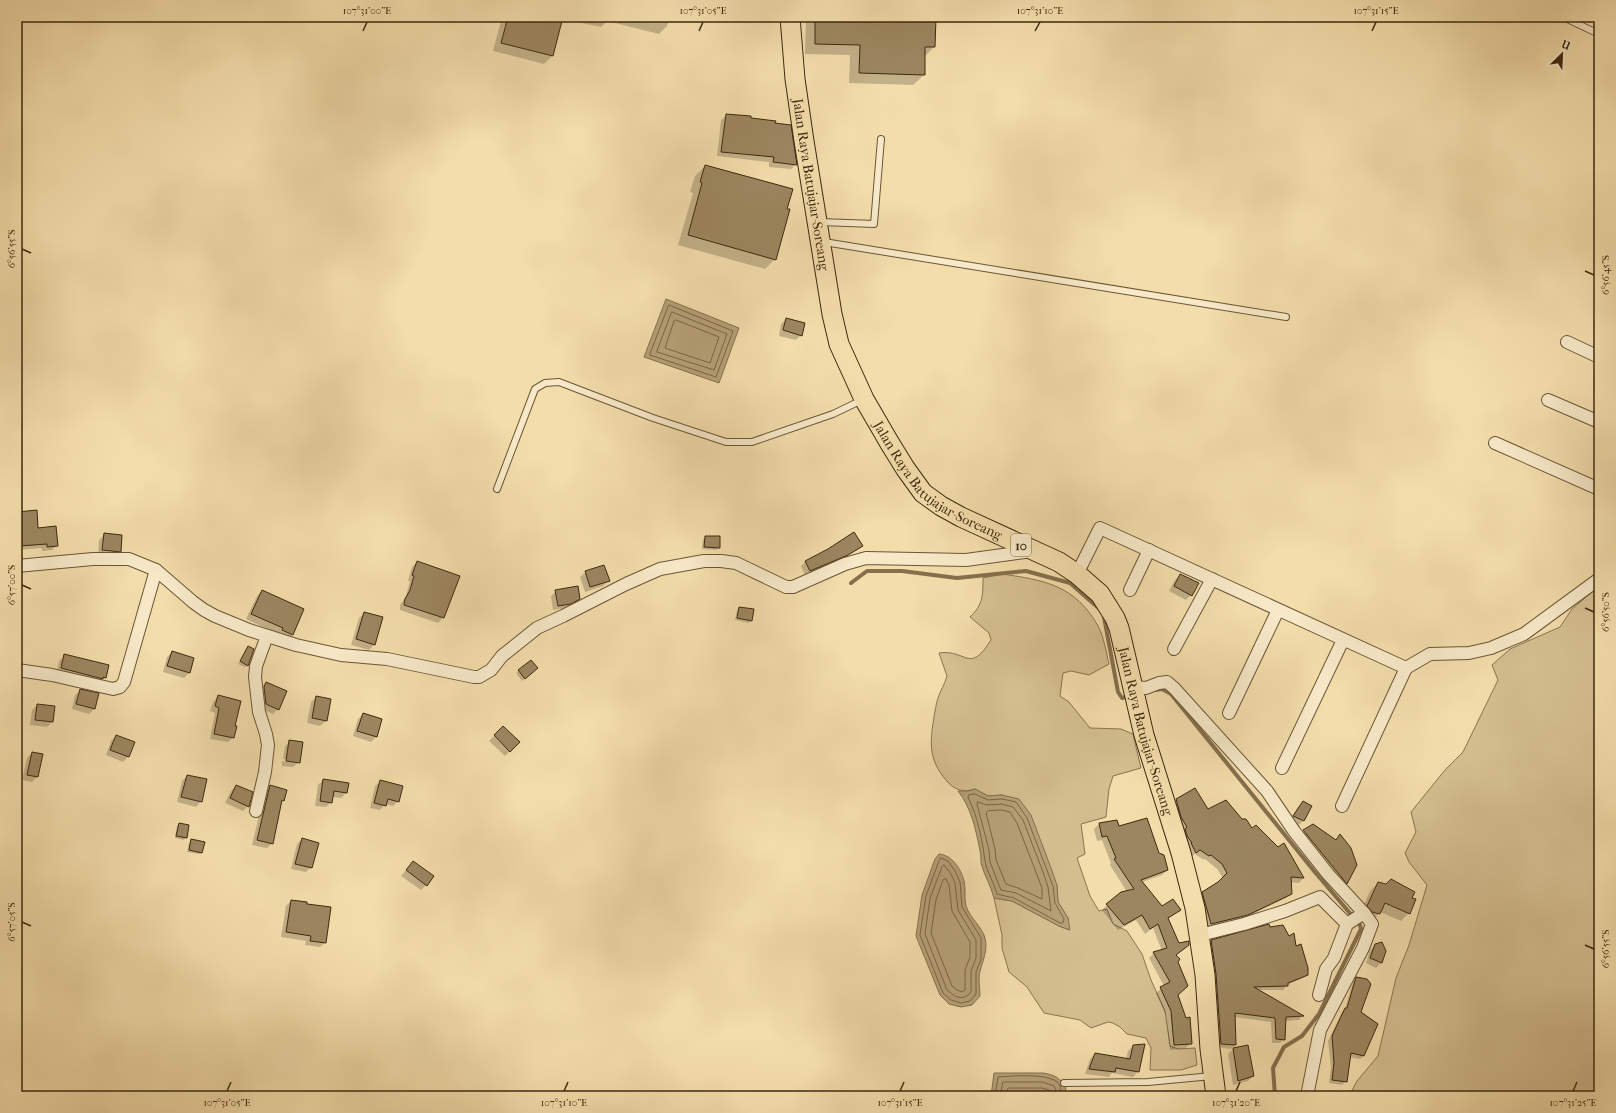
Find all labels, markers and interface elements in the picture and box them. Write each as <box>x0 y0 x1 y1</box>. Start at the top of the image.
text: 107°31'00"E <box>343 5 391 17</box>
text: 107°31'05"E <box>679 5 727 17</box>
text: 107°31'10"E <box>1017 5 1063 17</box>
text: 107°31'15"E <box>1353 5 1399 17</box>
north arrow <box>1542 34 1582 74</box>
text: U <box>1558 37 1573 53</box>
street label: Jalan Raya Batujajar-Soreang <box>789 97 833 272</box>
text: 6°56'55"S <box>6 230 18 268</box>
text: 6°56'45"S <box>1600 255 1612 295</box>
street label: Jalan Raya Batujajar-Soreang <box>869 417 1005 544</box>
road number: 10 <box>1011 534 1031 556</box>
text: 6°57'00"S <box>6 565 18 605</box>
text: 6°56'50"S <box>1600 592 1612 632</box>
street label: Jalan Raya Batujajar-Soreang <box>1114 644 1177 818</box>
text: 6°57'05"S <box>6 902 18 942</box>
text: 6°56'55"S <box>1600 930 1612 968</box>
text: 107°31'05"E <box>203 1097 251 1109</box>
text: 107°31'10"E <box>541 1097 587 1109</box>
text: 107°31'15"E <box>877 1097 923 1109</box>
text: 107°31'20"E <box>1212 1097 1260 1109</box>
text: 107°31'25"E <box>1550 1097 1596 1109</box>

